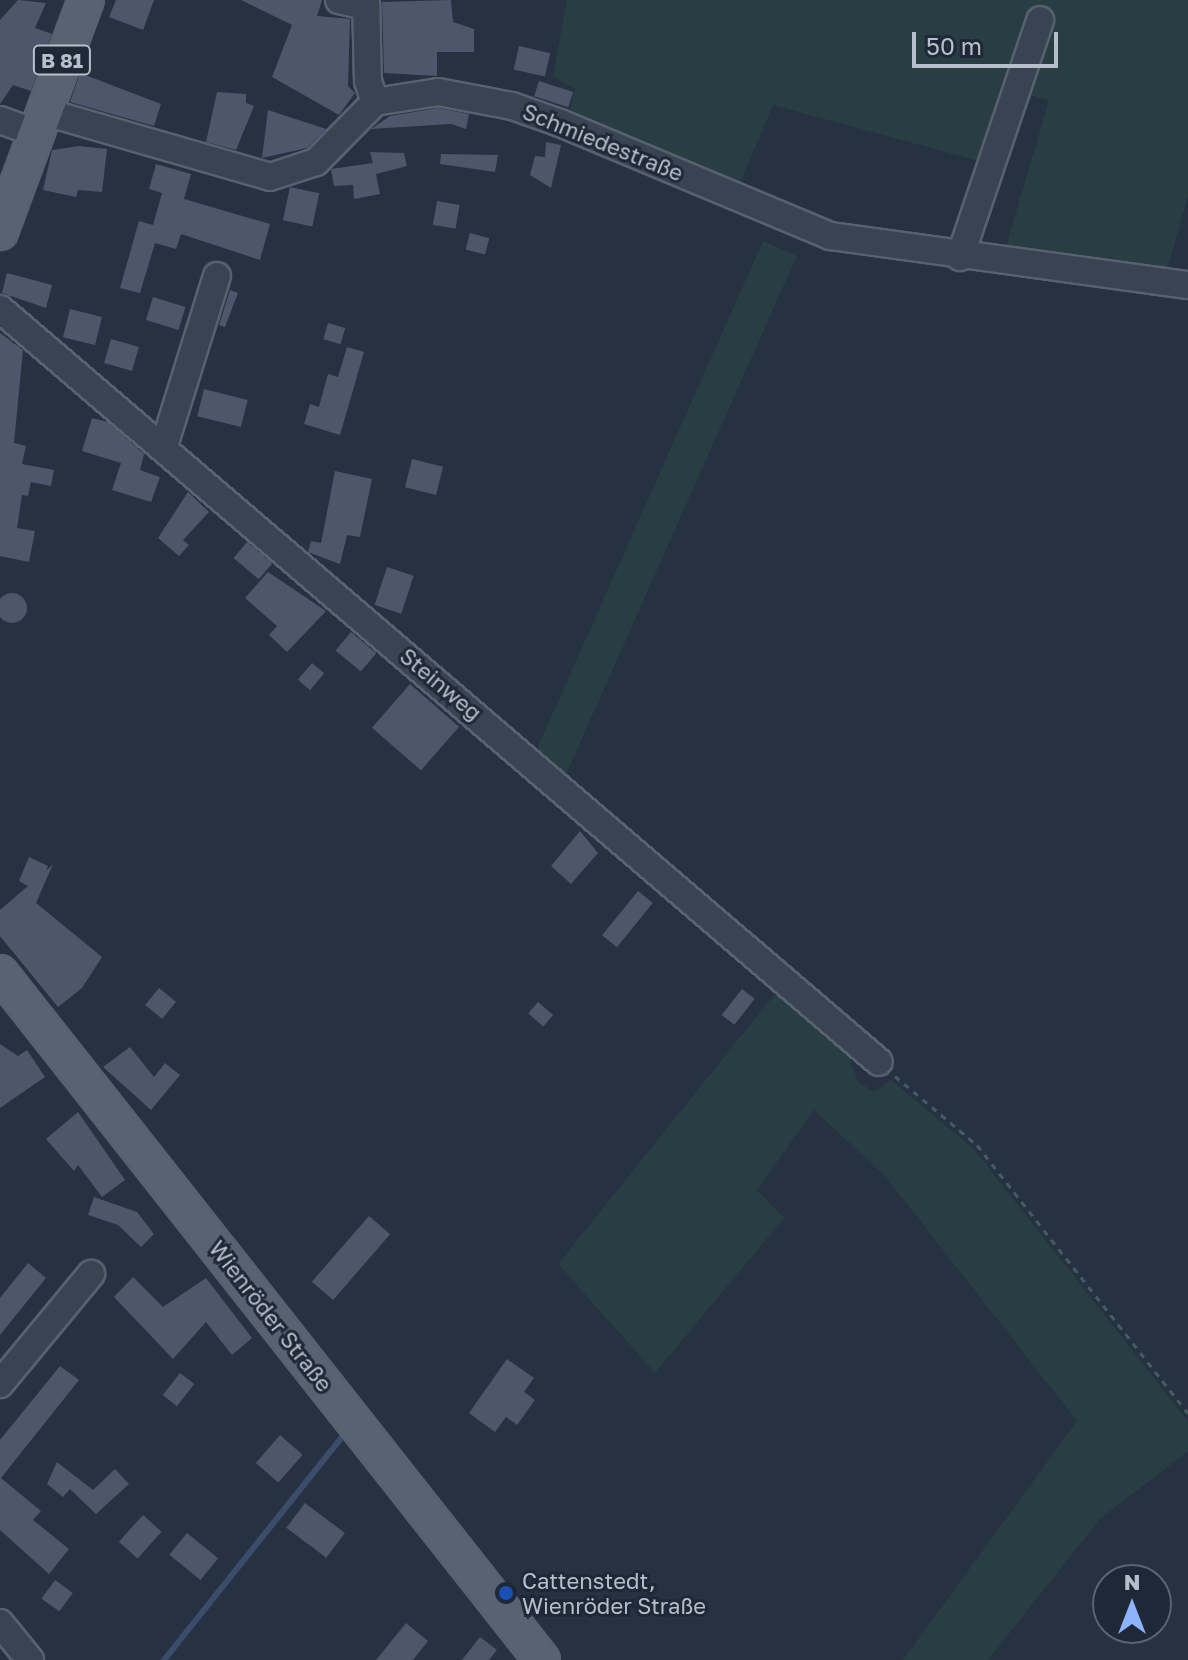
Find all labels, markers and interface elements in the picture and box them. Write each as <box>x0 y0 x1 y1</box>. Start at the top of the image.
scale bar <box>916 16 1062 66</box>
text: 50 m <box>926 31 982 60</box>
road number: B 81 <box>32 44 92 76</box>
street label: Schmiedestraße <box>519 98 687 186</box>
street label: Steinweg <box>395 642 487 726</box>
street label: Wienröder Straße <box>204 1235 338 1397</box>
north arrow <box>1092 1564 1172 1644</box>
place label: Cattenstedt, Wienröder Straße <box>522 1567 706 1618</box>
text: N <box>1124 1568 1140 1595</box>
marker: Cattenstedt, Wienröder Straße <box>497 1584 515 1602</box>

